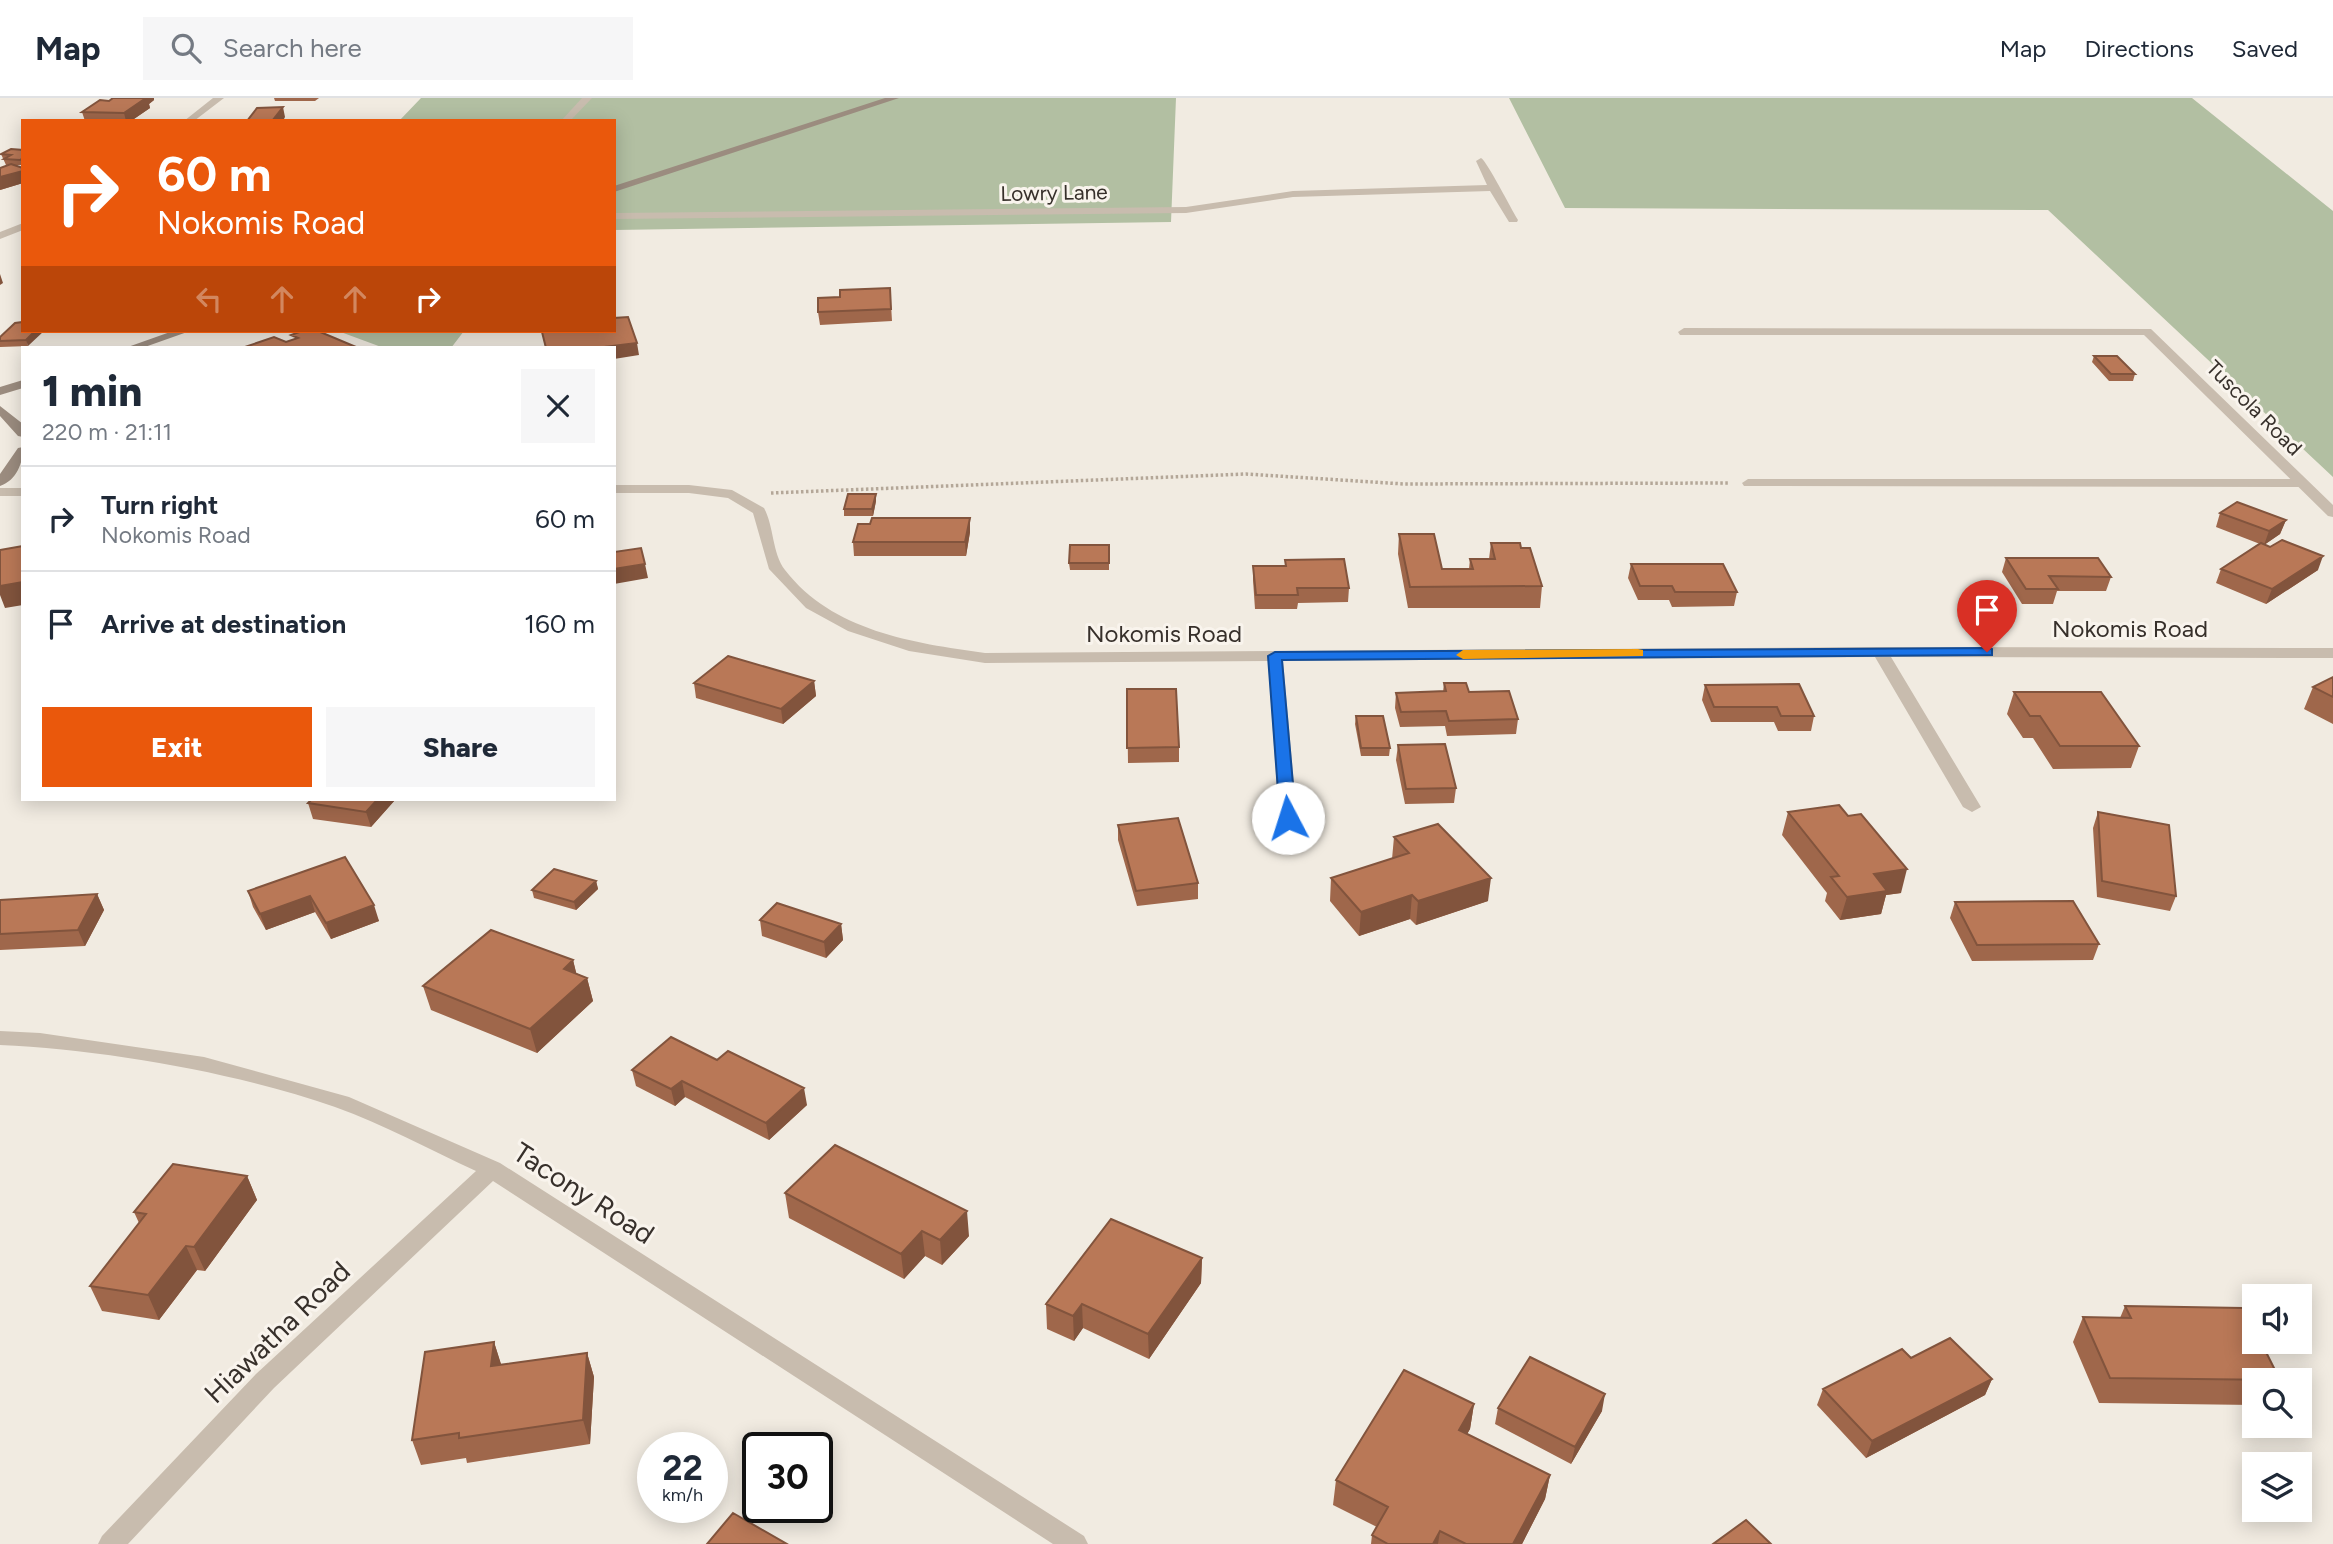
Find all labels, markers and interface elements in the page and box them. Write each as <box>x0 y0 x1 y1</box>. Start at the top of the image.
search box <box>143 17 633 80</box>
text: Map <box>35 29 101 68</box>
icon: search <box>167 29 205 67</box>
text: Search here <box>223 32 362 64</box>
text: Map <box>2000 34 2046 63</box>
text: Directions <box>2084 34 2194 63</box>
text: Saved <box>2232 34 2298 63</box>
text: 60 m <box>157 144 272 203</box>
icon: right <box>42 147 133 238</box>
street label: Lowry Lane <box>1000 179 1108 206</box>
text: Nokomis Road <box>157 204 365 242</box>
icon: left <box>190 280 228 318</box>
icon: ahead <box>263 280 301 318</box>
icon: ahead <box>336 280 374 318</box>
icon: right <box>409 280 447 318</box>
street label: Tuscola Road <box>2201 355 2307 461</box>
text: 1 min <box>42 366 142 417</box>
button: close <box>521 369 595 443</box>
text: 220 m · 21:11 <box>42 418 172 446</box>
text: Turn right <box>101 489 218 521</box>
icon: right <box>42 500 80 538</box>
text: 60 m <box>535 503 595 535</box>
text: Nokomis Road <box>101 521 251 549</box>
pin <box>1957 580 2017 652</box>
icon: arrive <box>1968 591 2006 629</box>
icon: arrive <box>42 605 80 643</box>
text: Arrive at destination <box>101 608 346 640</box>
text: 160 m <box>524 608 595 640</box>
street label: Nokomis Road <box>2052 614 2208 643</box>
street label: Nokomis Road <box>1086 619 1242 648</box>
button: Exit <box>42 707 312 787</box>
button: Share <box>326 707 595 787</box>
position arrow <box>1251 781 1325 855</box>
street label: Tacony Road <box>507 1135 661 1251</box>
street label: Hiawatha Road <box>197 1254 357 1410</box>
map controls <box>2242 1284 2312 1522</box>
button: sound <box>2242 1284 2312 1354</box>
button: search <box>2242 1368 2312 1438</box>
speed limit sign: 30 <box>742 1432 833 1523</box>
text: 22 <box>662 1447 703 1489</box>
button: layers <box>2242 1452 2312 1522</box>
text: km/h <box>662 1484 703 1506</box>

